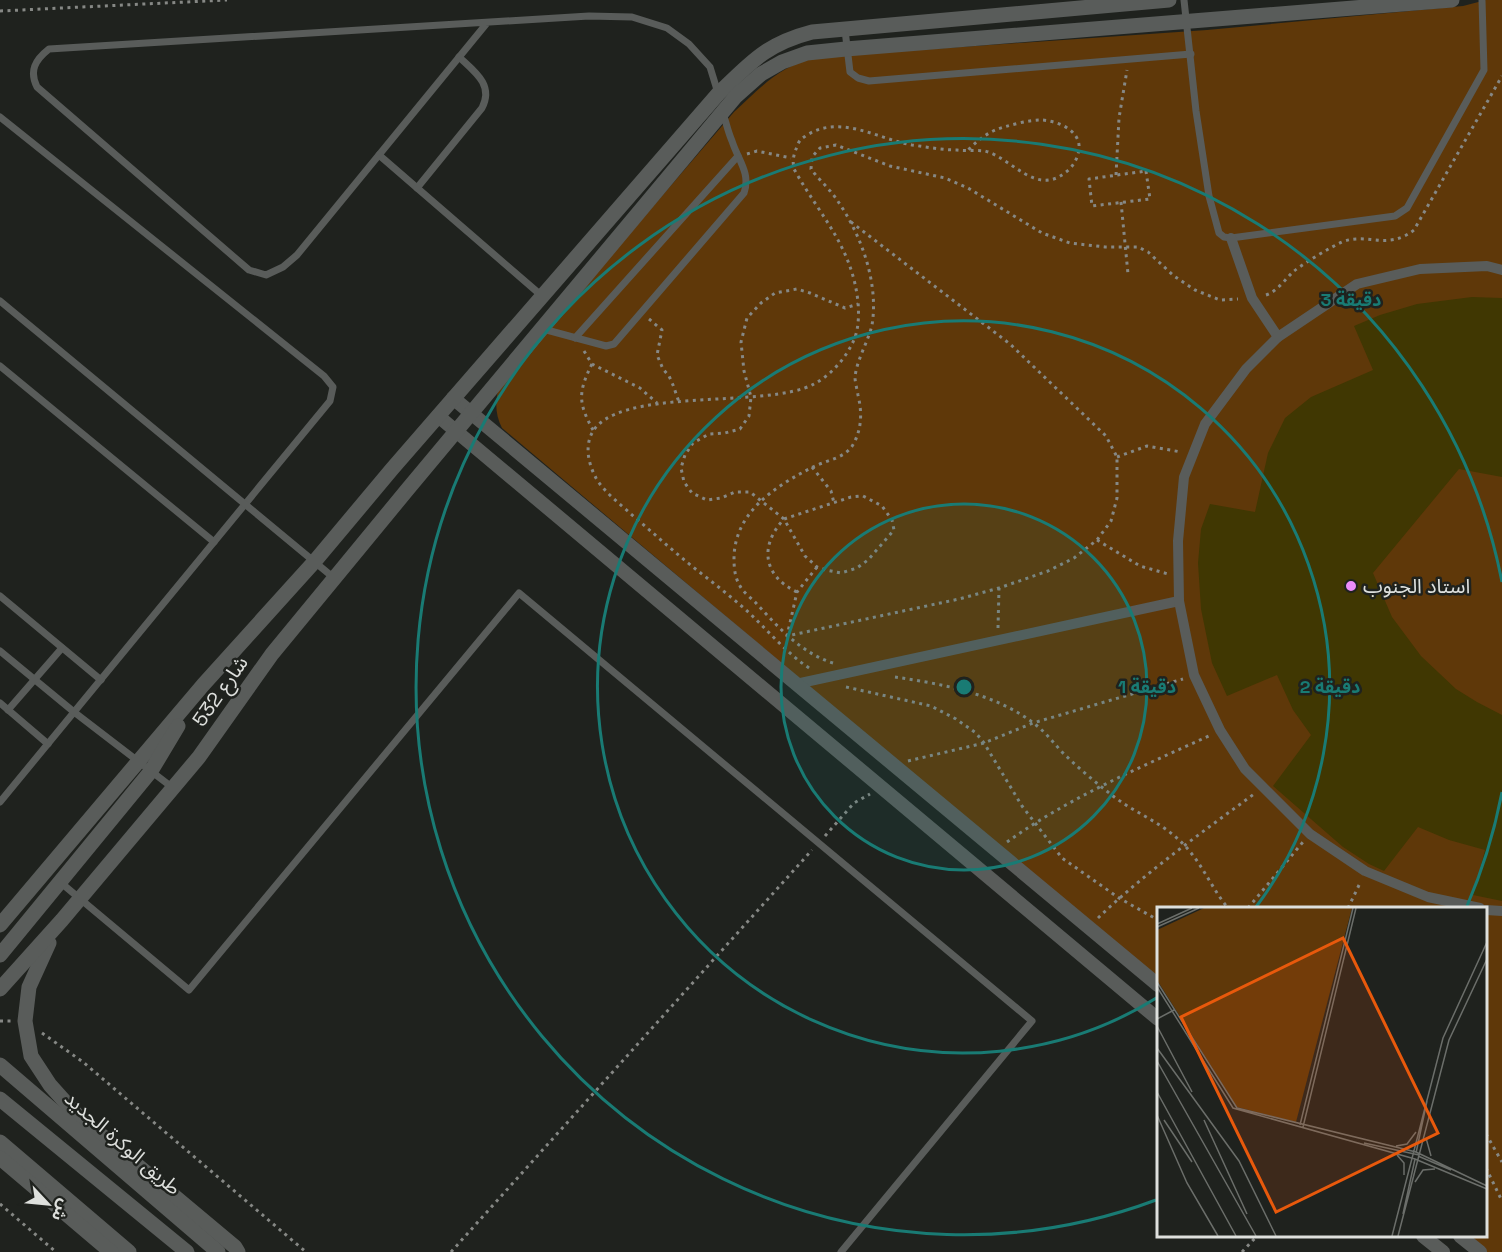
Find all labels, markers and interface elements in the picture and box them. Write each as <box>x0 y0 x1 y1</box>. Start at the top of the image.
text: 3 دقيقة <box>1321 288 1381 311</box>
place label: استاد الجنوب <box>1363 573 1470 599</box>
marker: استاد الجنوب <box>1344 579 1358 593</box>
street label: شارع 532 <box>186 651 255 732</box>
text: 1 دقيقة <box>1118 675 1176 698</box>
text: 2 دقيقة <box>1300 675 1360 698</box>
centre of rings <box>954 677 974 697</box>
inset map <box>1157 907 1487 1237</box>
street label: طريق الوكرة الجديد <box>59 1085 187 1201</box>
north arrow <box>18 1174 78 1234</box>
text: ش <box>47 1196 75 1225</box>

